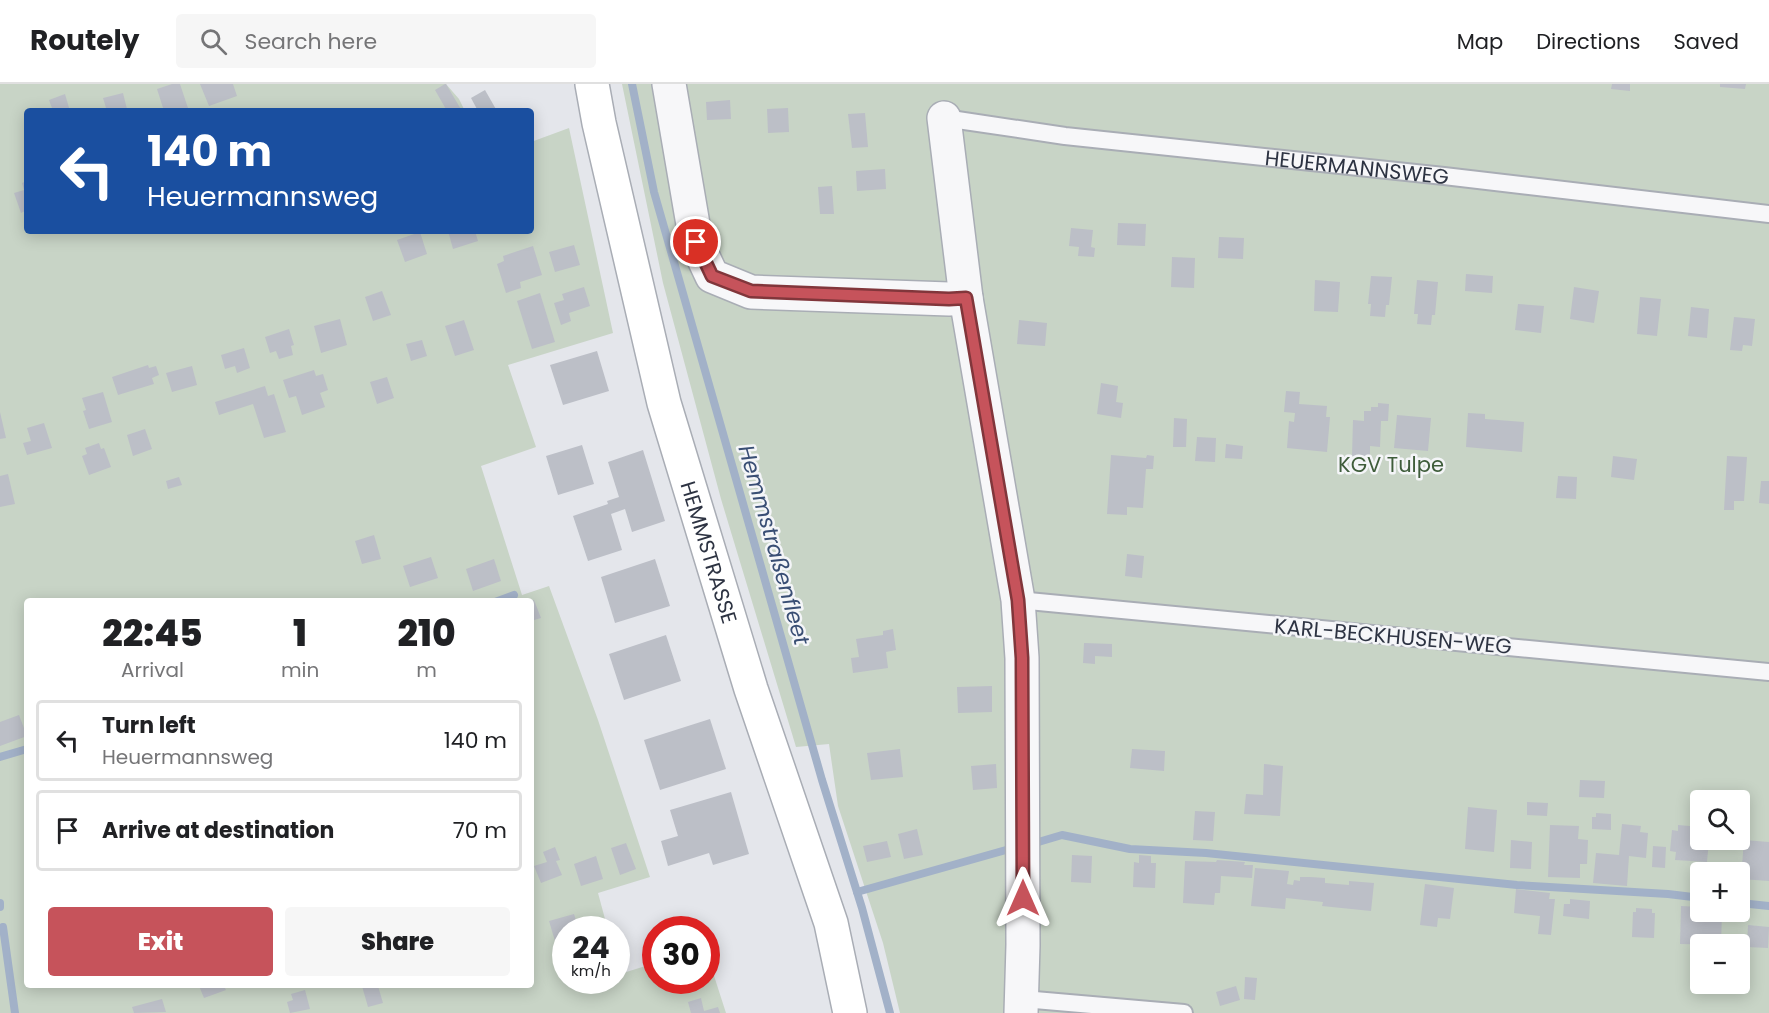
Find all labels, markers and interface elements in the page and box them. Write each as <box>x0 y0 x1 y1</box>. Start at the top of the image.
search box <box>176 14 596 68</box>
text: Routely <box>30 21 140 60</box>
icon: search <box>197 25 230 58</box>
text: Search here <box>245 26 377 57</box>
text: Map <box>1457 27 1503 56</box>
text: Directions <box>1536 27 1640 56</box>
text: Saved <box>1673 27 1739 56</box>
text: 140 m <box>147 122 272 181</box>
icon: left <box>48 132 126 210</box>
street label: HEUERMANNSWEG <box>1264 143 1450 191</box>
text: Heuermannsweg <box>147 178 378 215</box>
pin <box>670 216 721 267</box>
icon: arrive <box>679 225 712 258</box>
water label: Hemmstraßenfleet <box>731 441 818 650</box>
park label: KGV Tulpe <box>1338 450 1444 479</box>
street label: HEMMSTRASSE <box>674 477 745 627</box>
text: 22:45 <box>102 608 203 659</box>
text: 1 <box>293 608 307 659</box>
text: 210 <box>398 608 456 659</box>
street label: KARL-BECKHUSEN-WEG <box>1273 611 1513 661</box>
text: Arrival <box>121 656 184 684</box>
text: min <box>281 656 319 684</box>
text: m <box>416 656 437 684</box>
text: Turn left <box>102 710 196 741</box>
icon: left <box>51 724 84 757</box>
text: 140 m <box>444 725 507 756</box>
text: Heuermannsweg <box>102 743 273 771</box>
map controls <box>1690 790 1750 994</box>
button: search <box>1690 790 1750 850</box>
icon: arrive <box>51 814 84 847</box>
text: Arrive at destination <box>102 815 334 846</box>
text: 70 m <box>453 815 507 846</box>
button: + <box>1690 862 1750 922</box>
position arrow <box>991 866 1055 930</box>
button: Exit <box>48 907 273 976</box>
button: Share <box>285 907 510 976</box>
speed limit sign: 30 <box>642 916 720 994</box>
text: 24 <box>572 926 610 969</box>
button: − <box>1690 934 1750 994</box>
text: km/h <box>571 960 611 981</box>

